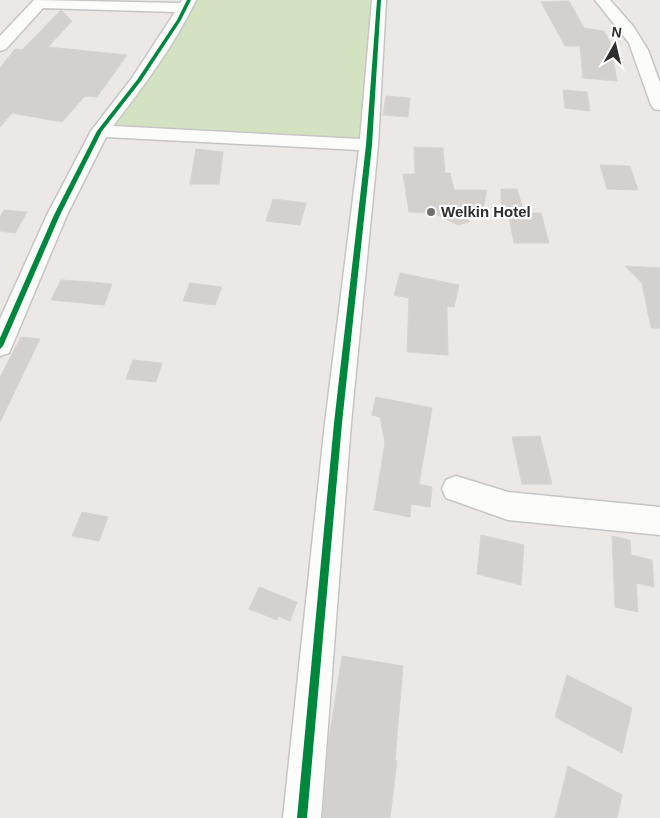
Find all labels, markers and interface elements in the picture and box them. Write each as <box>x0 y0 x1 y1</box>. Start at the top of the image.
north arrow <box>590 20 640 70</box>
text: N <box>611 23 623 41</box>
place label: Welkin Hotel <box>441 203 531 220</box>
marker: Welkin Hotel <box>425 206 437 218</box>

